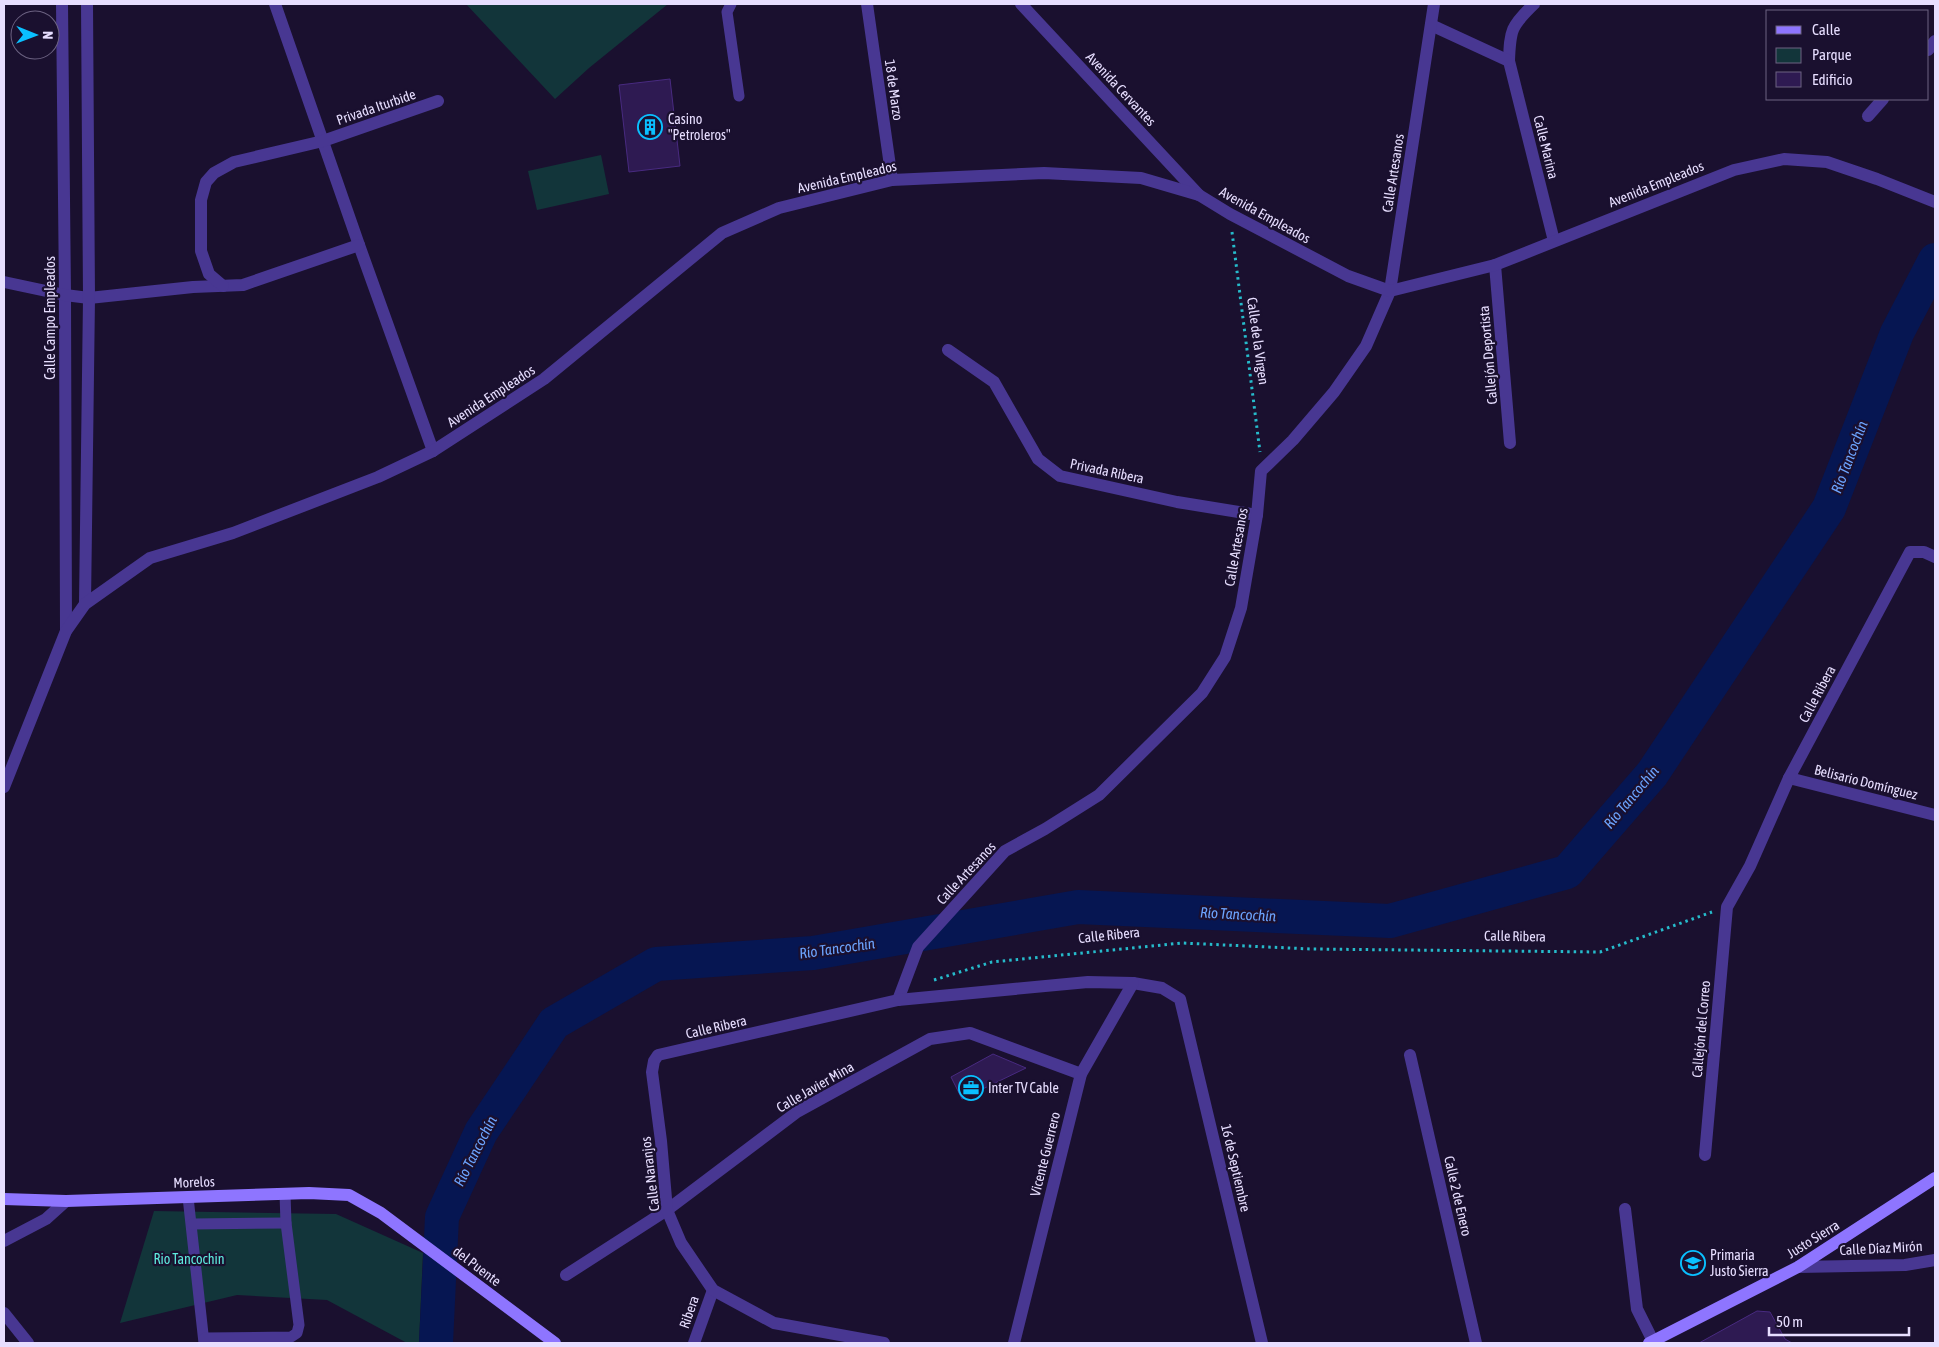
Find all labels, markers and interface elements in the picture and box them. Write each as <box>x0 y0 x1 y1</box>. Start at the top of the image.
north arrow <box>10 10 60 60</box>
legend <box>1766 10 1929 100</box>
text: Calle <box>1812 21 1841 38</box>
text: N <box>40 31 56 39</box>
text: Parque <box>1812 46 1852 63</box>
street label: Avenida Cervantes <box>1083 49 1159 129</box>
street label: 18 de Marzo <box>882 58 906 122</box>
text: Edificio <box>1812 71 1853 88</box>
street label: Privada Iturbide <box>334 86 418 128</box>
place label: Casino "Petroleros" <box>668 111 731 143</box>
building icon: Casino "Petroleros" <box>637 114 663 140</box>
street label: Calle Marina <box>1530 114 1562 180</box>
street label: Calle Artesanos <box>1379 133 1407 213</box>
street label: Avenida Empleados <box>796 158 898 196</box>
street label: Avenida Empleados <box>1606 158 1706 210</box>
street label: Avenida Empleados <box>1217 183 1313 247</box>
street label: Calle Campo Empleados <box>42 256 58 380</box>
street label: Calle de la Virgen <box>1244 296 1272 386</box>
street label: Callejón Deportista <box>1476 305 1500 405</box>
street label: Avenida Empleados <box>444 362 538 430</box>
water label: Río Tancochín <box>1827 418 1871 496</box>
street label: Privada Ribera <box>1069 455 1145 487</box>
street label: Calle Artesanos <box>1221 507 1251 587</box>
street label: Calle Ribera <box>1795 663 1839 725</box>
street label: Belisario Domínguez <box>1813 761 1919 803</box>
water label: Río Tancochín <box>1600 762 1662 832</box>
street label: Calle Artesanos <box>933 839 999 907</box>
water label: Río Tancochín <box>1200 904 1276 924</box>
street label: Calle Ribera <box>1077 924 1141 946</box>
street label: Calle Ribera <box>1484 927 1546 945</box>
water label: Río Tancochín <box>798 934 876 962</box>
street label: Callejón del Correo <box>1689 980 1713 1078</box>
street label: Calle Ribera <box>684 1012 748 1042</box>
street label: Calle Javier Mina <box>773 1058 857 1116</box>
office icon: Inter TV Cable <box>958 1075 984 1101</box>
place label: Inter TV Cable <box>988 1080 1059 1096</box>
street label: Vicente Guerrero <box>1027 1110 1063 1198</box>
water label: Río Tancochín <box>450 1113 500 1189</box>
street label: 16 de Septiembre <box>1218 1123 1254 1213</box>
street label: Calle Naranjos <box>637 1136 663 1212</box>
street label: Calle 2 de Enero <box>1441 1154 1475 1238</box>
street label: Morelos <box>173 1173 215 1191</box>
street label: Justo Sierra <box>1784 1217 1842 1261</box>
street label: Calle Díaz Mirón <box>1839 1238 1923 1258</box>
street label: del Puente <box>450 1243 504 1289</box>
place label: Primaria Justo Sierra <box>1710 1247 1769 1279</box>
school or university icon: Primaria Justo Sierra <box>1680 1250 1706 1276</box>
park label: Rio Tancochin <box>154 1251 224 1267</box>
street label: Ribera <box>676 1294 702 1330</box>
scale bar <box>1769 1304 1909 1336</box>
text: 50 m <box>1776 1313 1803 1330</box>

